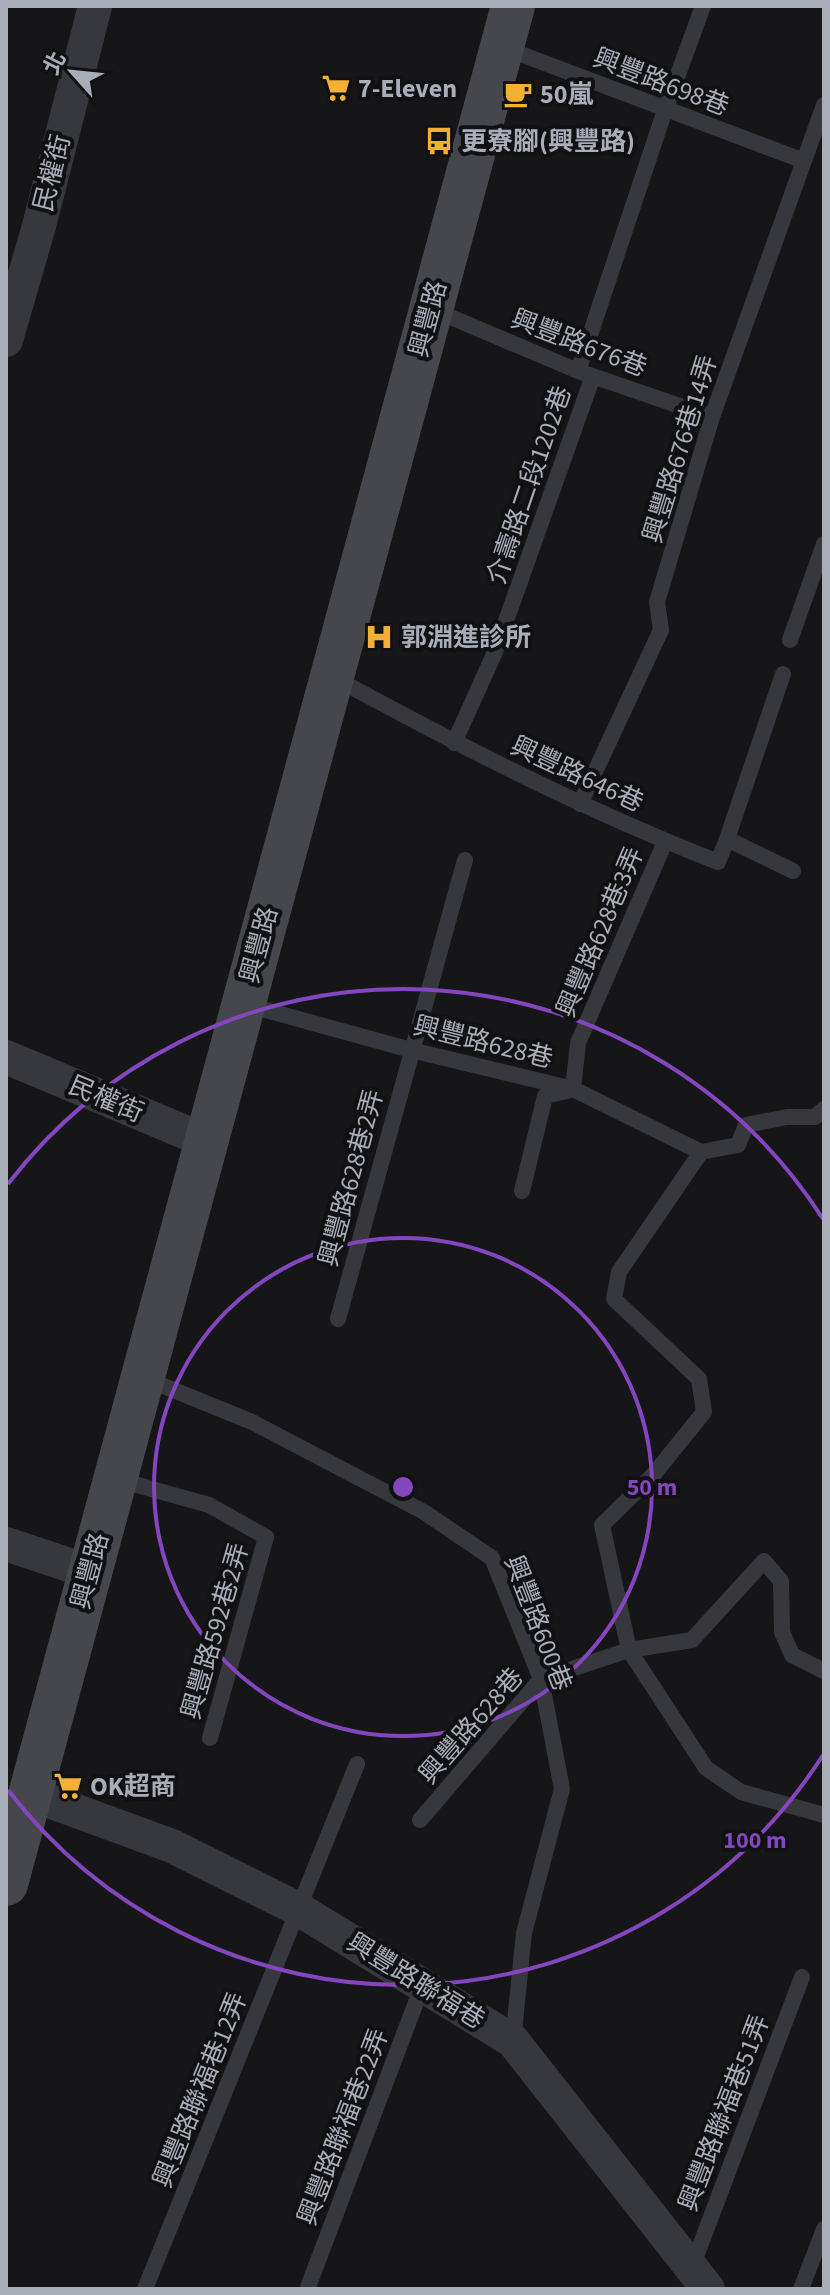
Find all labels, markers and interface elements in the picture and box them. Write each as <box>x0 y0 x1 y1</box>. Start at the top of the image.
north arrow <box>32 32 112 112</box>
street label: 興豐路698巷 <box>588 39 734 125</box>
text: 北 <box>36 46 74 80</box>
place label: 7-Eleven <box>358 70 457 107</box>
supermarket icon: 7-Eleven <box>321 73 351 103</box>
place label: 50嵐 <box>540 76 593 113</box>
cafe icon: 50嵐 <box>503 79 533 109</box>
place label: 更寮腳(興豐路) <box>461 123 635 160</box>
bus stop icon: 更寮腳(興豐路) <box>424 126 454 156</box>
street label: 民權街 <box>25 131 79 215</box>
street label: 興豐路 <box>400 277 456 361</box>
street label: 興豐路676巷 <box>506 300 652 386</box>
street label: 興豐路676巷14弄 <box>634 351 726 547</box>
street label: 介壽路二段1202巷 <box>478 381 580 589</box>
place label: 郭淵進診所 <box>401 619 531 656</box>
hospital icon: 郭淵進診所 <box>364 622 394 652</box>
street label: 興豐路646巷 <box>504 727 650 821</box>
street label: 興豐路628巷3弄 <box>547 841 653 1023</box>
street label: 興豐路 <box>231 903 287 987</box>
street label: 興豐路628巷 <box>409 1007 557 1077</box>
street label: 民權街 <box>63 1067 149 1131</box>
street label: 興豐路628巷2弄 <box>310 1085 392 1271</box>
text: 50 m <box>627 1470 677 1505</box>
centre of rings <box>389 1473 417 1501</box>
street label: 興豐路 <box>62 1529 118 1613</box>
street label: 興豐路592巷2弄 <box>172 1539 258 1723</box>
street label: 興豐路600巷 <box>495 1550 581 1696</box>
street label: 興豐路628巷 <box>410 1660 532 1792</box>
place label: OK超商 <box>90 1768 176 1805</box>
supermarket icon: OK超商 <box>53 1771 83 1801</box>
text: 100 m <box>723 1823 787 1858</box>
street label: 興豐路聯福巷 <box>340 1924 492 2038</box>
street label: 興豐路聯福巷12弄 <box>144 1987 256 2193</box>
street label: 興豐路聯福巷51弄 <box>669 2009 779 2217</box>
street label: 興豐路聯福巷22弄 <box>288 2023 398 2231</box>

